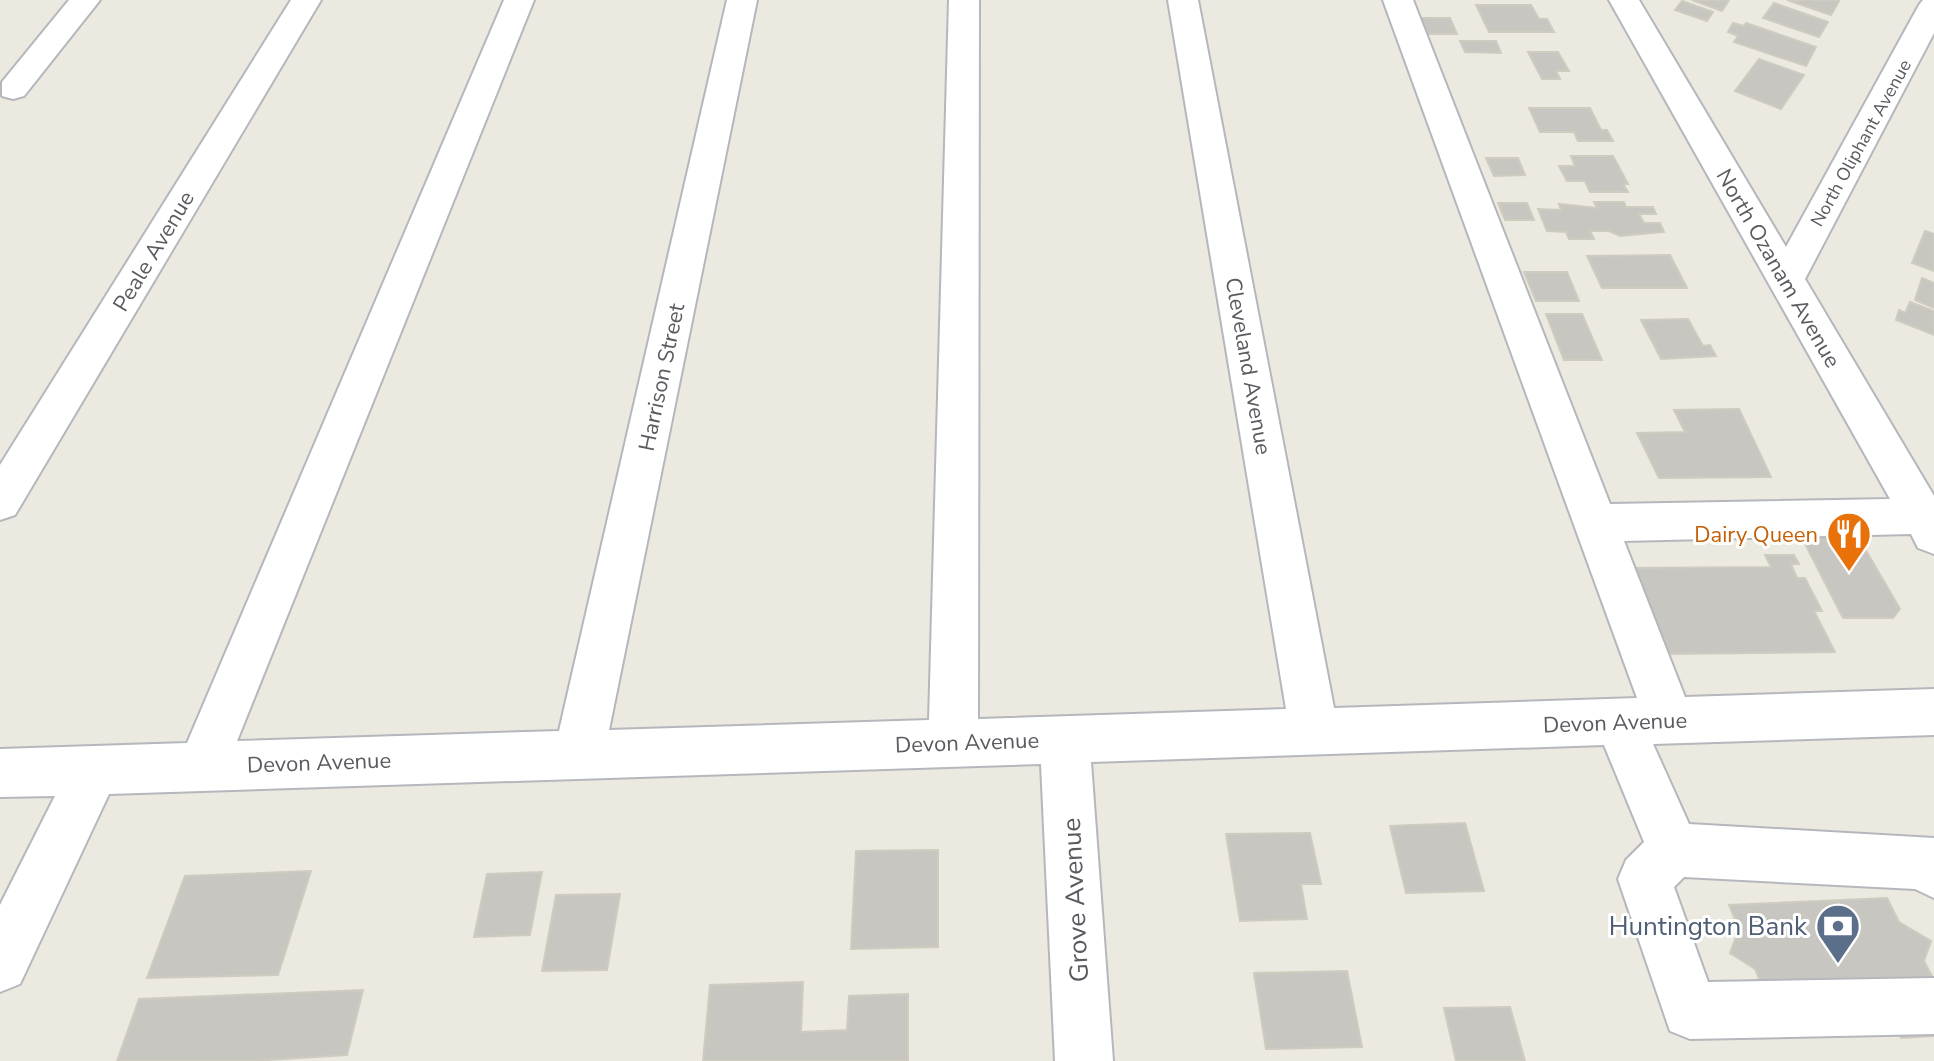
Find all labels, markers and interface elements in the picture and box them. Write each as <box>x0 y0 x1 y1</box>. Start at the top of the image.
street label: North Oliphant Avenue <box>1805 55 1917 231</box>
street label: North Ozanam Avenue <box>1709 164 1847 373</box>
street label: Peale Avenue <box>106 186 202 317</box>
street label: Cleveland Avenue <box>1218 275 1278 457</box>
street label: Harrison Street <box>632 300 692 454</box>
restaurant icon: Dairy Queen <box>1825 510 1873 573</box>
place label: Dairy Queen <box>1694 520 1818 550</box>
street label: Devon Avenue <box>1542 705 1688 741</box>
street label: Devon Avenue <box>894 725 1040 761</box>
street label: Devon Avenue <box>246 745 392 781</box>
street label: Grove Avenue <box>1054 817 1097 983</box>
bank icon: Huntington Bank <box>1814 902 1862 965</box>
place label: Huntington Bank <box>1609 909 1808 944</box>

